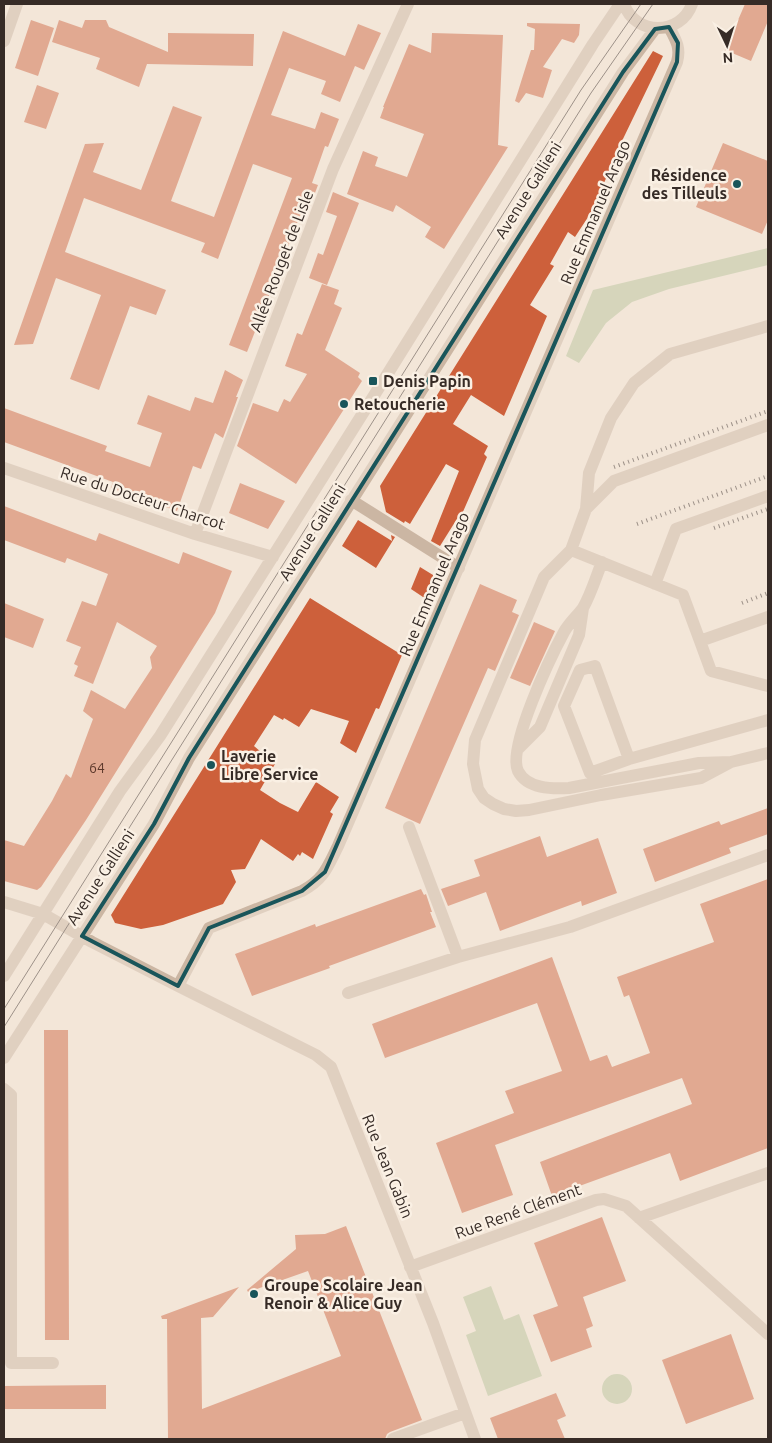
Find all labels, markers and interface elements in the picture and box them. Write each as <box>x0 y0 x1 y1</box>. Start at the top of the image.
north arrow <box>702 20 752 70</box>
text: N <box>722 50 734 66</box>
street label: Rue Emmanuel Arago <box>557 137 633 287</box>
street label: Avenue Gallieni <box>491 138 565 242</box>
place label: Résidence des Tilleuls <box>642 166 727 202</box>
marker: Résidence des Tilleuls <box>731 178 743 190</box>
street label: Allée Rouget de Lisle <box>246 188 316 334</box>
place label: Denis Papin <box>383 372 471 390</box>
marker: Denis Papin <box>367 375 379 387</box>
place label: Retoucherie <box>354 395 446 413</box>
marker: Retoucherie <box>338 398 350 410</box>
street label: Rue du Docteur Charcot <box>58 463 228 533</box>
street label: Avenue Gallieni <box>275 480 349 584</box>
street label: Rue Emmanuel Arago <box>396 509 472 659</box>
place label: Laverie Libre Service <box>221 747 318 783</box>
marker: Laverie Libre Service <box>205 759 217 771</box>
house number: 64 <box>89 760 105 776</box>
street label: Avenue Gallieni <box>62 826 138 928</box>
street label: Rue Jean Gabin <box>359 1111 417 1221</box>
street label: Rue René Clément <box>452 1180 584 1242</box>
place label: Groupe Scolaire Jean Renoir & Alice Guy <box>264 1276 423 1312</box>
marker: Groupe Scolaire Jean Renoir & Alice Guy <box>248 1288 260 1300</box>

